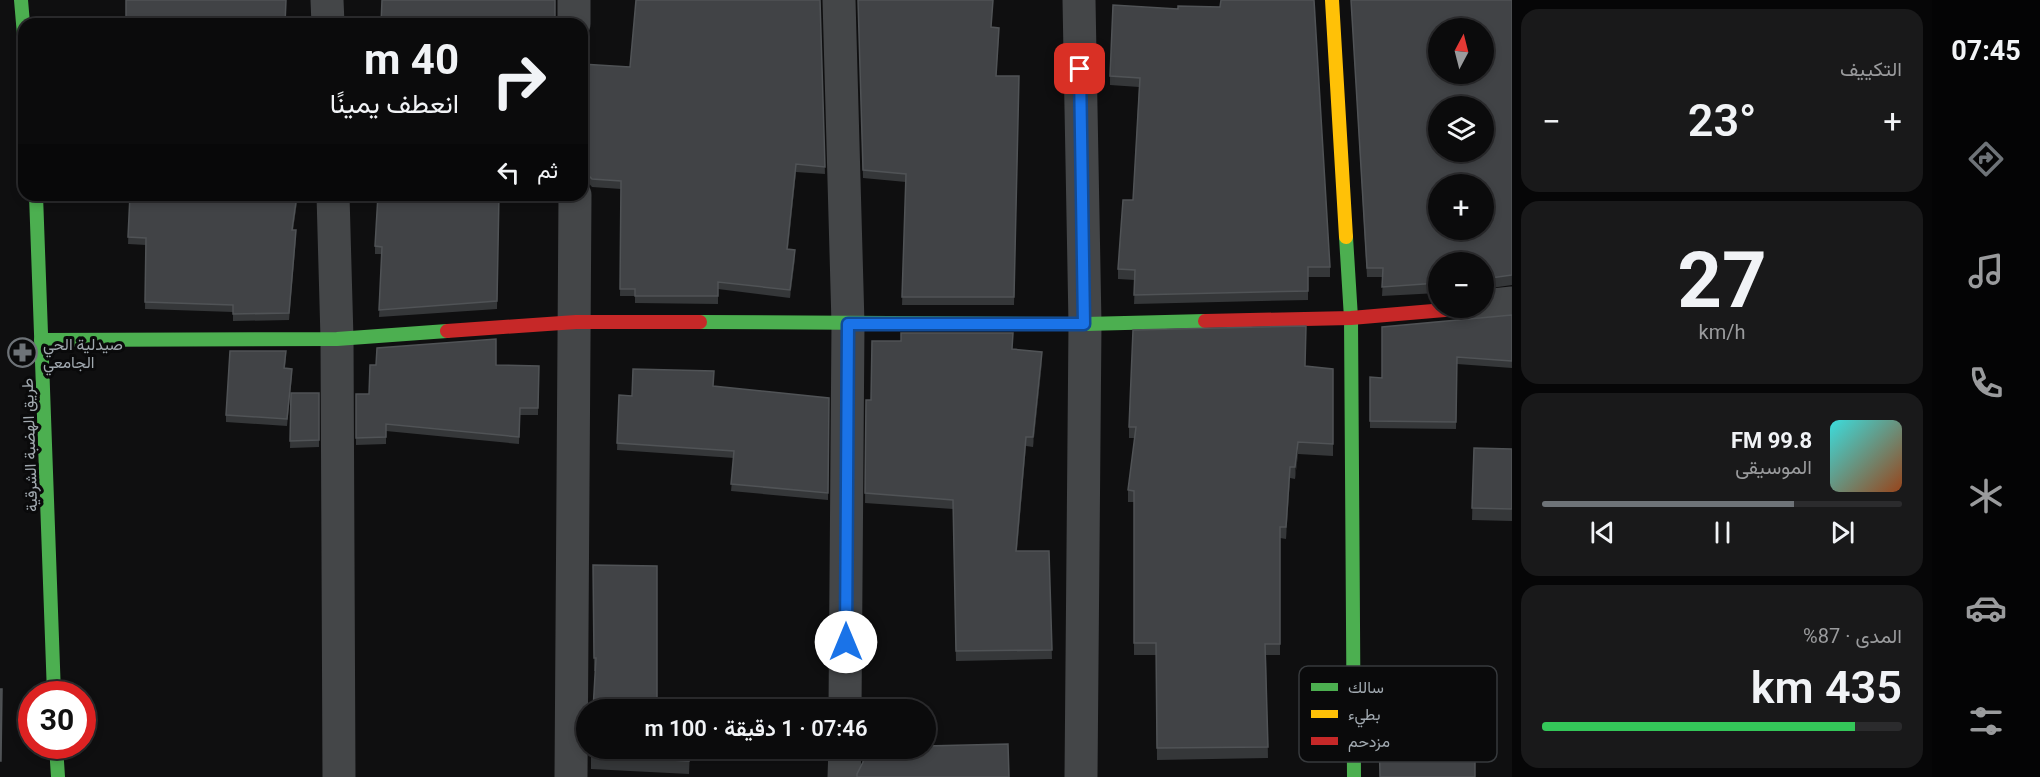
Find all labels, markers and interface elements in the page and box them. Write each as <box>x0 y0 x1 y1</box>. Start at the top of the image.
north arrow <box>1428 18 1494 84</box>
map controls <box>1428 18 1494 318</box>
text: 40 m <box>364 35 459 84</box>
text: 07:45 <box>1951 35 2021 67</box>
icon: right <box>480 42 558 120</box>
pin <box>1054 43 1105 94</box>
icon: arrive <box>1063 52 1096 85</box>
text: التكييف <box>1840 57 1902 81</box>
text: انعطف يمينًا <box>330 88 459 120</box>
text: 23° <box>1688 94 1756 147</box>
button: layers <box>1428 96 1494 162</box>
text: − <box>1542 102 1561 141</box>
text: + <box>1883 102 1902 141</box>
icon: directions <box>1965 138 2007 180</box>
icon: left <box>492 156 525 189</box>
text: ثم <box>537 158 558 183</box>
button: + <box>1428 174 1494 240</box>
text: 27 <box>1677 235 1767 326</box>
icon: music <box>1965 250 2007 292</box>
button: − <box>1428 252 1494 318</box>
text: km/h <box>1699 320 1745 344</box>
place label: صيدلية الحي الجامعي <box>43 335 123 376</box>
pharmacy icon: صيدلية الحي الجامعي <box>6 337 38 369</box>
icon: phone <box>1965 362 2007 404</box>
street label: طريق الهضبة الشرقية <box>18 378 42 512</box>
text: 99.8 FM <box>1731 428 1812 453</box>
text: الموسيقى <box>1735 455 1812 479</box>
icon: climate <box>1965 475 2007 517</box>
icon: previous <box>1586 516 1619 549</box>
icon: pause <box>1706 516 1739 549</box>
icon: next <box>1826 516 1859 549</box>
icon: car <box>1965 587 2007 629</box>
position arrow <box>814 610 878 674</box>
text: المدى · 87% <box>1803 624 1902 648</box>
text: 435 km <box>1751 661 1902 714</box>
legend <box>1299 666 1497 762</box>
text: سالك <box>1348 678 1384 697</box>
speed limit sign: 30 <box>18 681 96 759</box>
icon: filters <box>1965 700 2007 742</box>
text: بطيء <box>1348 705 1380 728</box>
text: 07:46 · 1 دقيقة · 100 m <box>644 716 868 741</box>
text: مزدحم <box>1348 732 1390 752</box>

